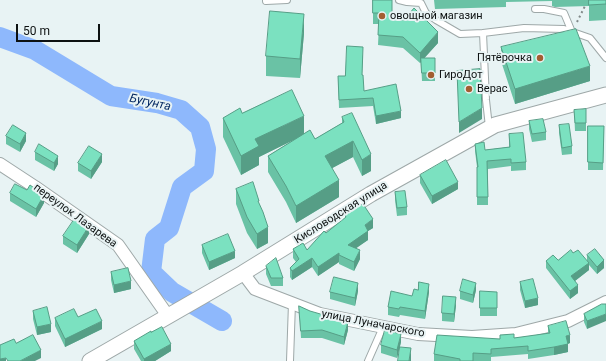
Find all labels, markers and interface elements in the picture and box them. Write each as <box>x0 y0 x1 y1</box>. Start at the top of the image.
place label: овощной магазин <box>390 9 483 23</box>
marker: овощной магазин <box>377 11 387 21</box>
scale bar <box>18 16 102 42</box>
text: 50 m <box>23 24 50 38</box>
place label: Пятёрочка <box>477 51 532 65</box>
marker: Пятёрочка <box>535 53 545 63</box>
place label: ГироДот <box>439 68 483 82</box>
marker: ГироДот <box>426 70 436 80</box>
place label: Верас <box>477 82 508 96</box>
marker: Верас <box>464 84 474 94</box>
water label: Бугунта <box>128 92 172 114</box>
street label: Кисловодская улица <box>292 179 390 247</box>
street label: переулок Лазарева <box>31 181 119 251</box>
street label: улица Луначарского <box>320 308 426 340</box>

